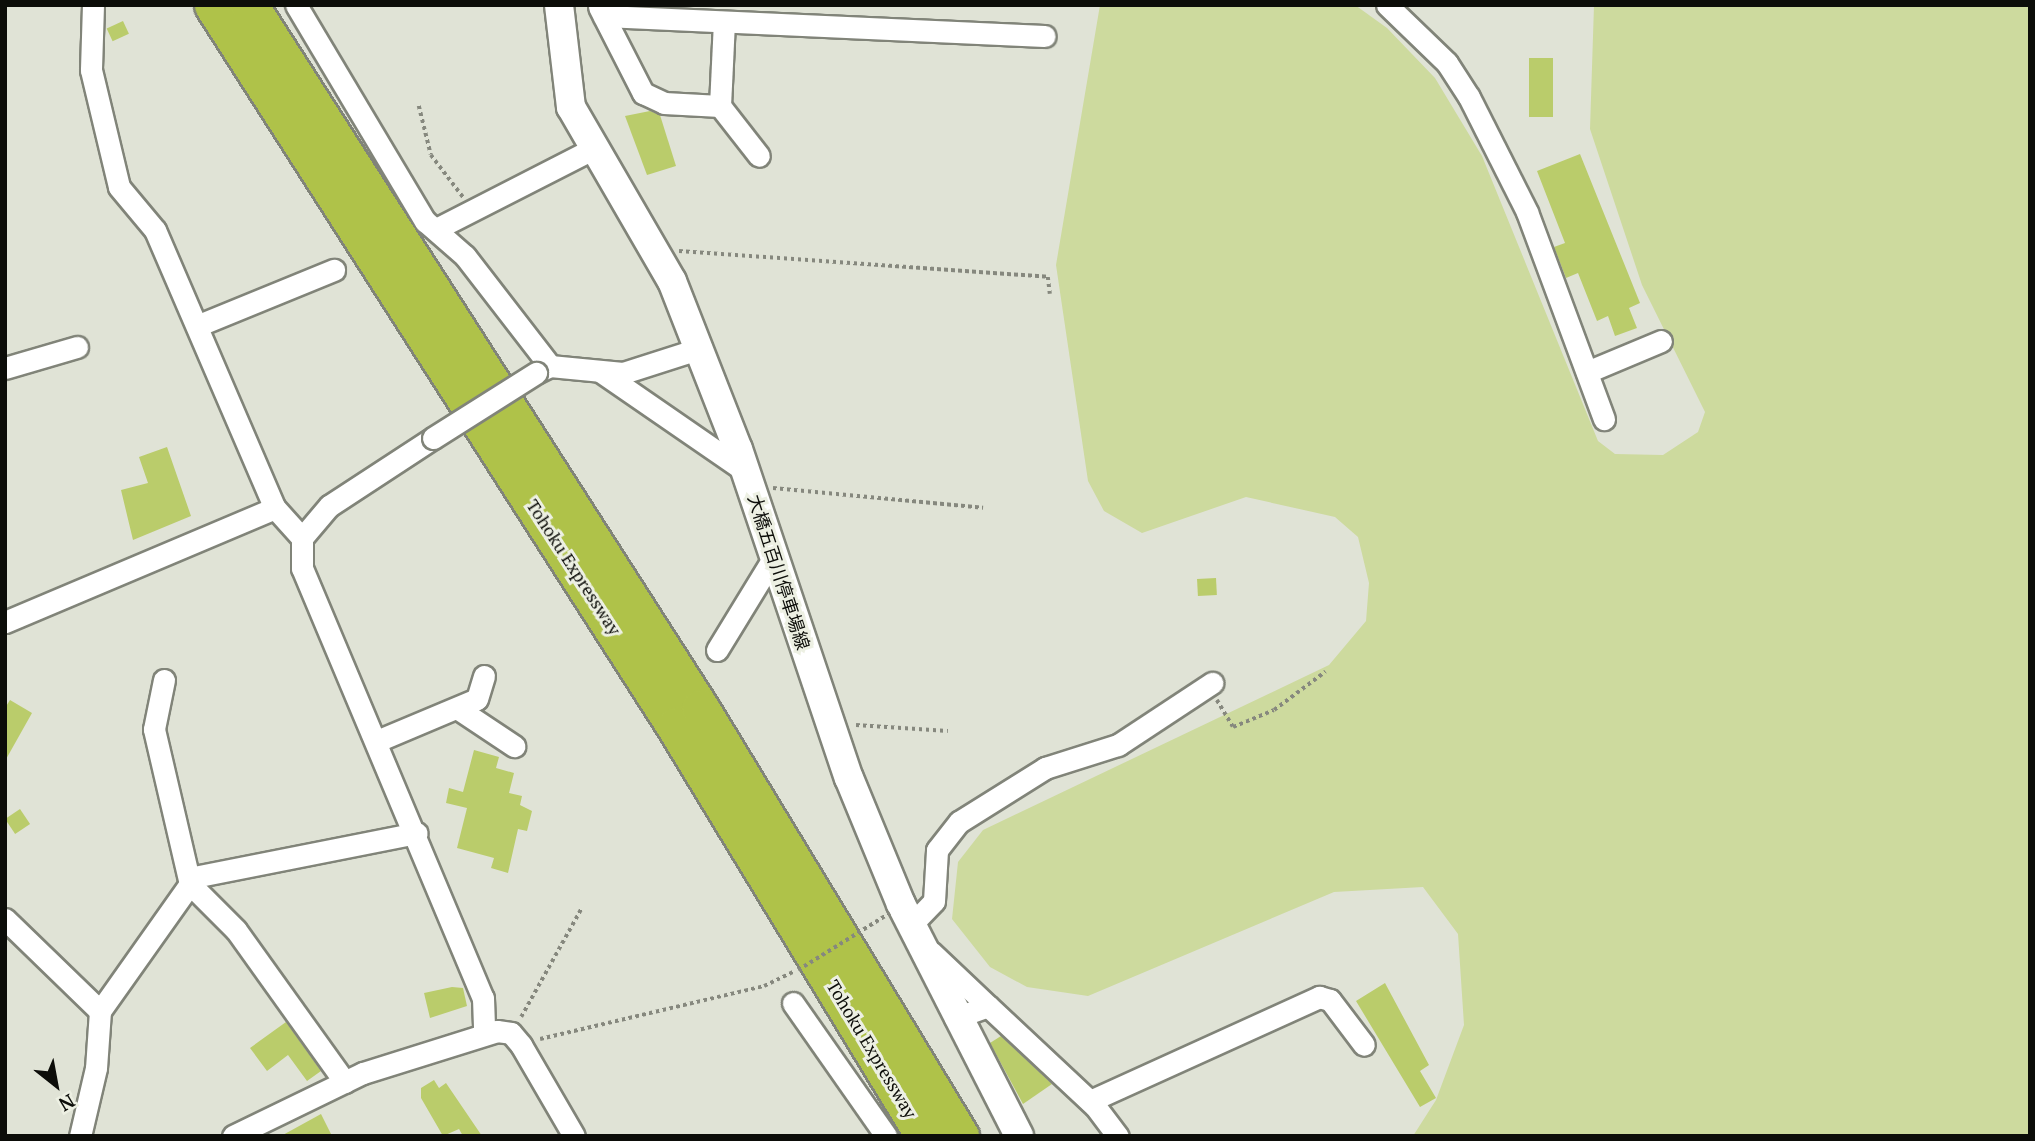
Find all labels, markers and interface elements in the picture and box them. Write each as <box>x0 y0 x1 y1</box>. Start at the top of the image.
street label: 大橋五百川停車場線 <box>744 492 814 652</box>
street label: Tohoku Expressway <box>522 495 626 639</box>
street label: Tohoku Expressway <box>822 976 922 1122</box>
north arrow <box>21 1050 91 1120</box>
text: N <box>54 1089 80 1118</box>

